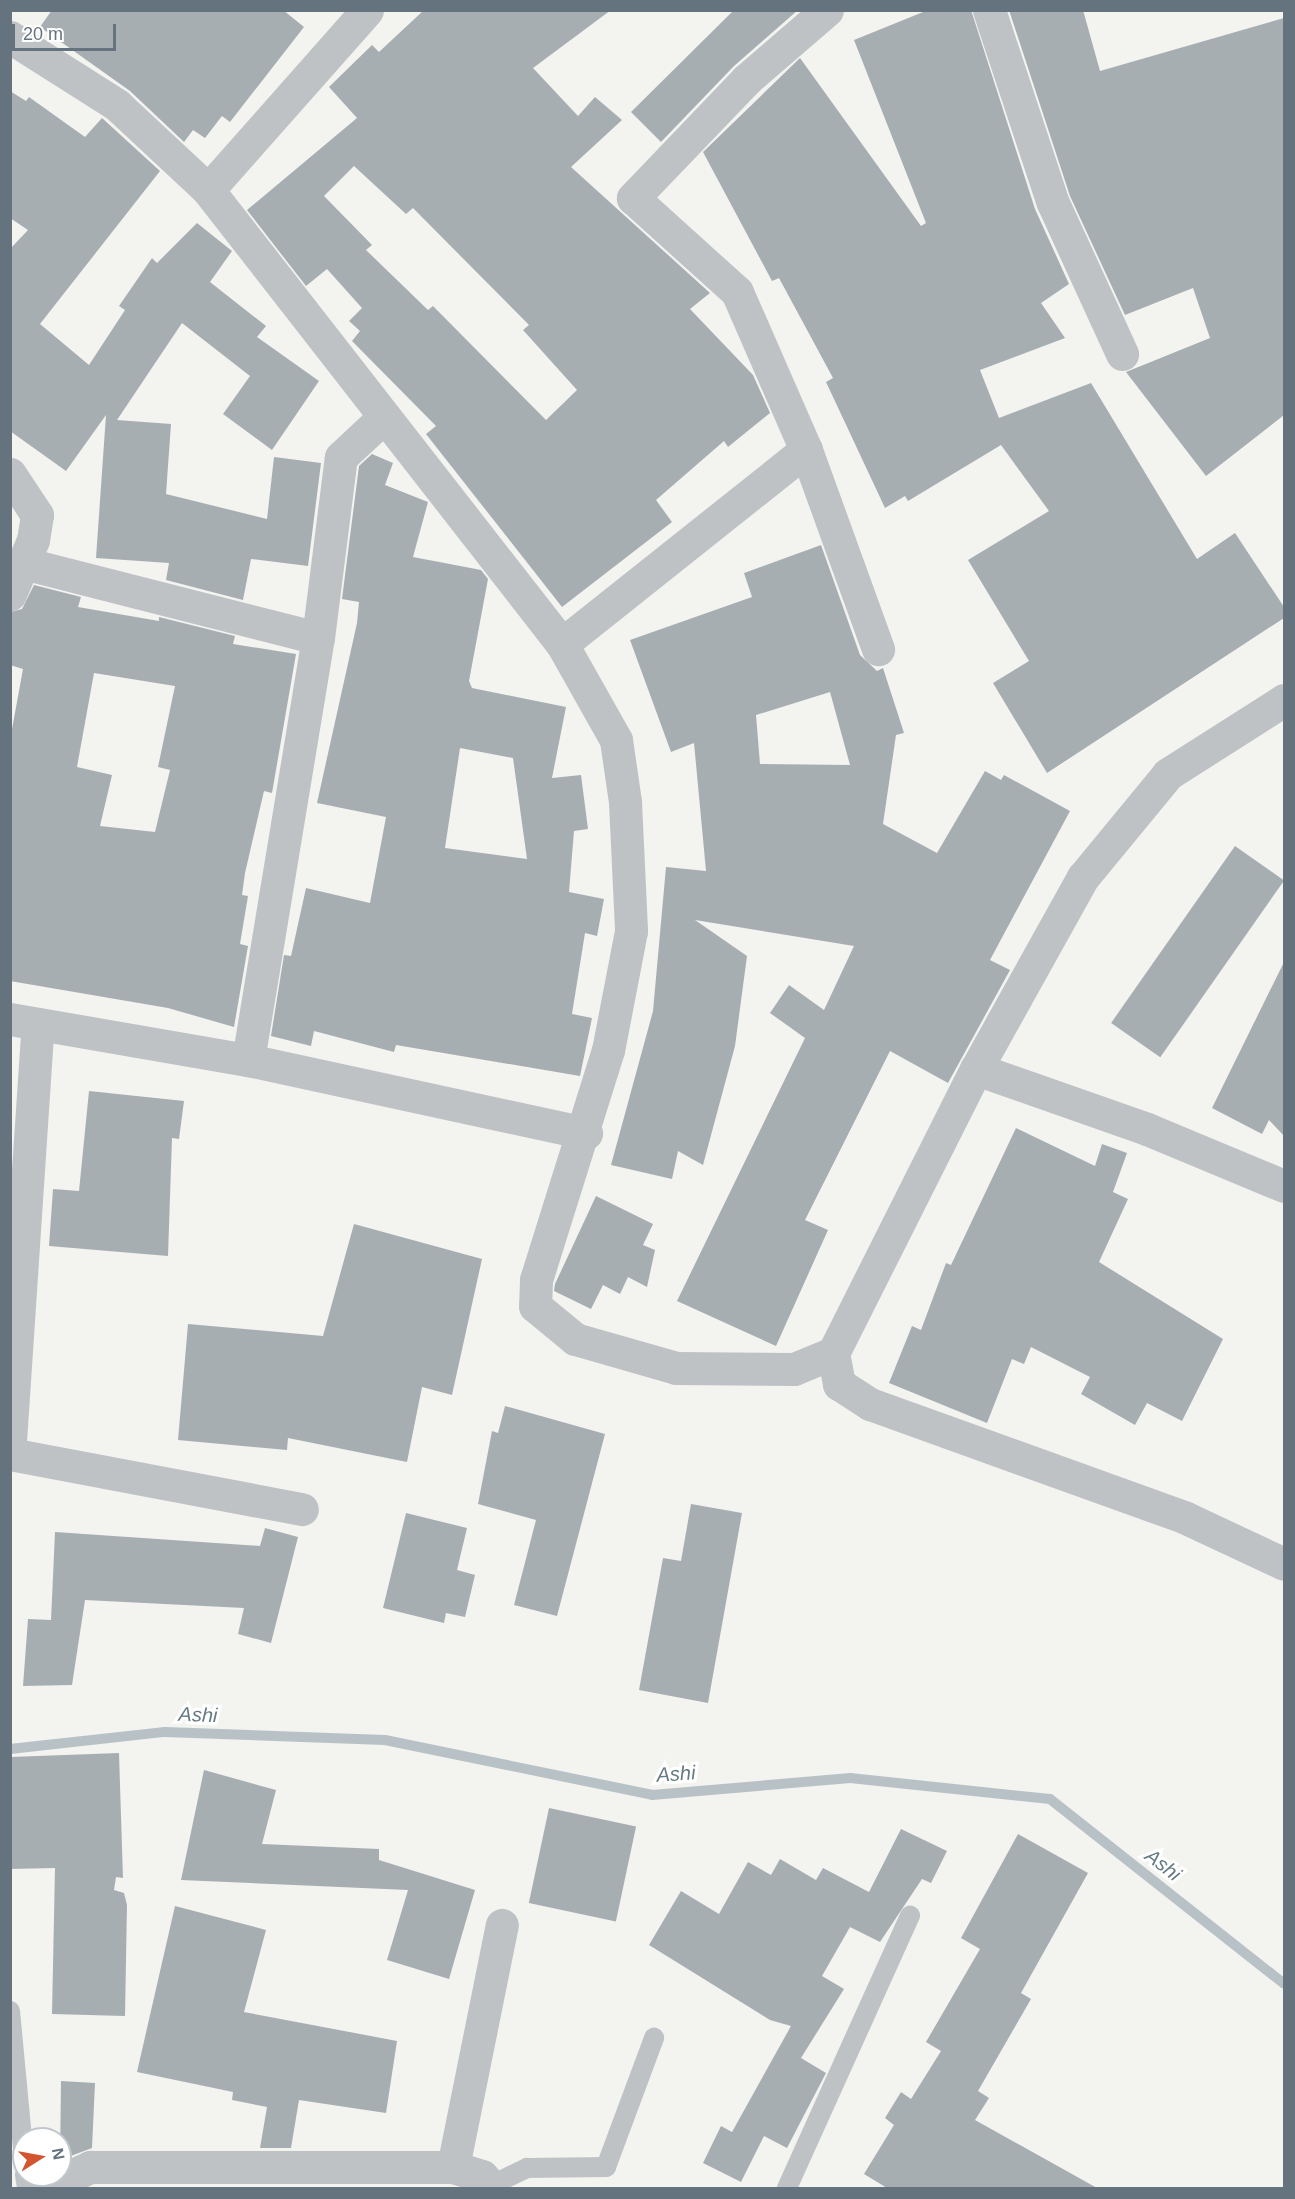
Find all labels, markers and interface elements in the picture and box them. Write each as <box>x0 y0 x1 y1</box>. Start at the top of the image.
scale bar <box>15 12 118 50</box>
text: 20 m <box>23 24 63 44</box>
water label: Ashi <box>178 1702 218 1728</box>
water label: Ashi <box>656 1761 696 1787</box>
water label: Ashi <box>1140 1844 1186 1886</box>
north arrow <box>12 2127 72 2187</box>
text: N <box>49 2147 68 2161</box>

